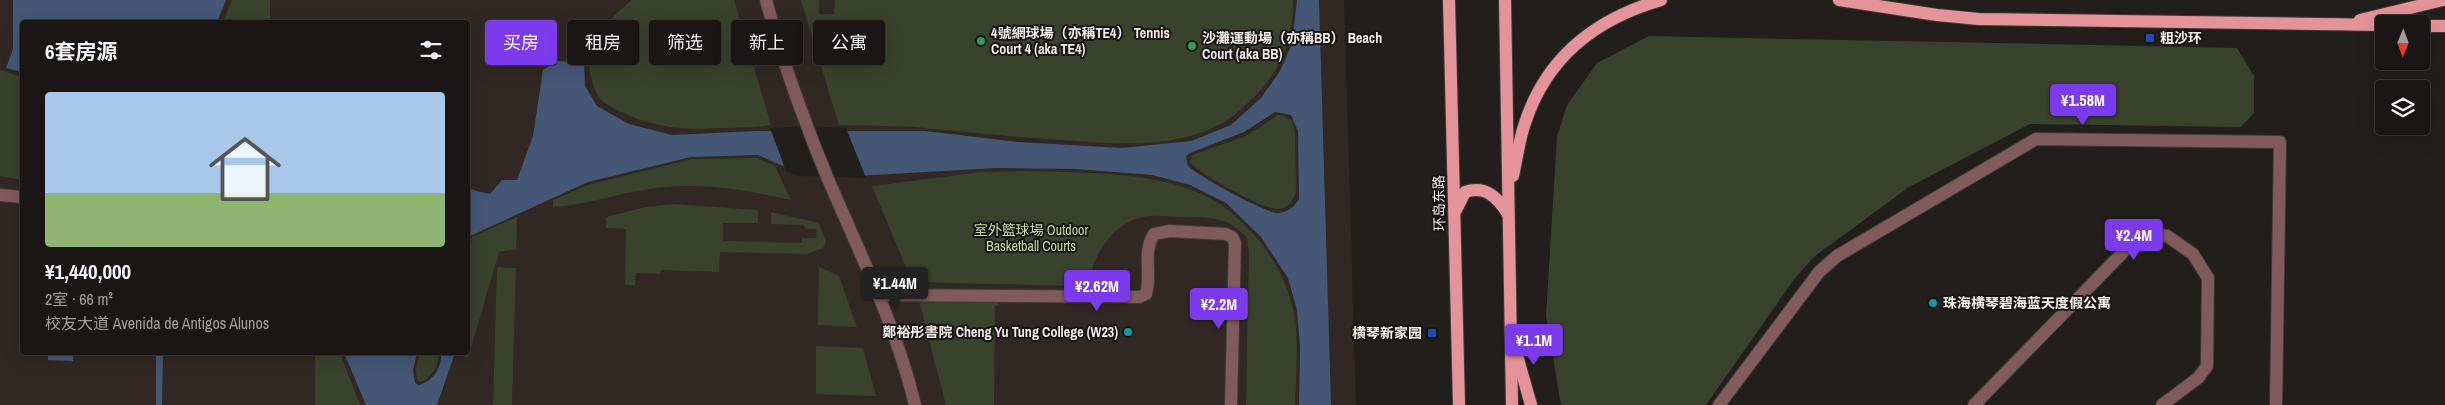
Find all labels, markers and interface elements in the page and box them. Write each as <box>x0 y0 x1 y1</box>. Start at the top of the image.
north arrow <box>2375 15 2430 70</box>
map controls <box>2375 15 2430 135</box>
chip: 买房 <box>485 20 557 65</box>
chip: 租房 <box>567 20 639 65</box>
chip: 筛选 <box>649 20 721 65</box>
chip: 新上 <box>731 20 803 65</box>
chip: 公寓 <box>813 20 885 65</box>
place label: 4號網球場（亦稱TE4） Tennis Court 4 (aka TE4) <box>991 24 1170 58</box>
place label: 沙灘運動場（亦稱BB） Beach Court (aka BB) <box>1202 29 1382 63</box>
place label: 粗沙环 <box>2160 29 2202 47</box>
marker: 粗沙环 <box>2144 32 2156 44</box>
marker: 4號網球場（亦稱TE4） Tennis Court 4 (aka TE4) <box>975 35 987 47</box>
icon: filters <box>417 36 445 64</box>
text: 6套房源 <box>45 37 118 66</box>
marker: 沙灘運動場（亦稱BB） Beach Court (aka BB) <box>1186 40 1198 52</box>
button: layers <box>2375 80 2430 135</box>
pin: ¥1.58M <box>2042 84 2124 126</box>
text: ¥1.58M <box>2061 89 2105 111</box>
icon: home <box>200 124 290 214</box>
street label: 环岛东路 <box>1430 175 1448 231</box>
pin: ¥2.4M <box>2099 218 2169 261</box>
park label: 室外籃球場 Outdoor Basketball Courts <box>974 221 1089 255</box>
text: ¥2.4M <box>2116 224 2152 246</box>
text: ¥1,440,000 <box>45 257 131 286</box>
pin: ¥1.44M <box>854 266 936 309</box>
pin: ¥2.62M <box>1056 270 1138 312</box>
text: ¥1.44M <box>873 272 917 294</box>
text: ¥2.62M <box>1075 275 1119 297</box>
text: 2室 · 66 m² <box>45 288 113 310</box>
pin: ¥2.2M <box>1184 288 1254 330</box>
text: ¥2.2M <box>1201 293 1237 315</box>
place label: 珠海横琴碧海蓝天度假公寓 <box>1943 294 2111 312</box>
marker: 珠海横琴碧海蓝天度假公寓 <box>1927 297 1939 309</box>
text: 校友大道 Avenida de Antigos Alunos <box>45 312 269 334</box>
place label: 鄭裕彤書院 Cheng Yu Tung College (W23) <box>883 323 1118 341</box>
place label: 横琴新家园 <box>1352 324 1422 342</box>
pin: ¥1.1M <box>1499 324 1569 366</box>
marker: 鄭裕彤書院 Cheng Yu Tung College (W23) <box>1122 326 1134 338</box>
marker: 横琴新家园 <box>1426 327 1438 339</box>
text: ¥1.1M <box>1516 329 1552 351</box>

